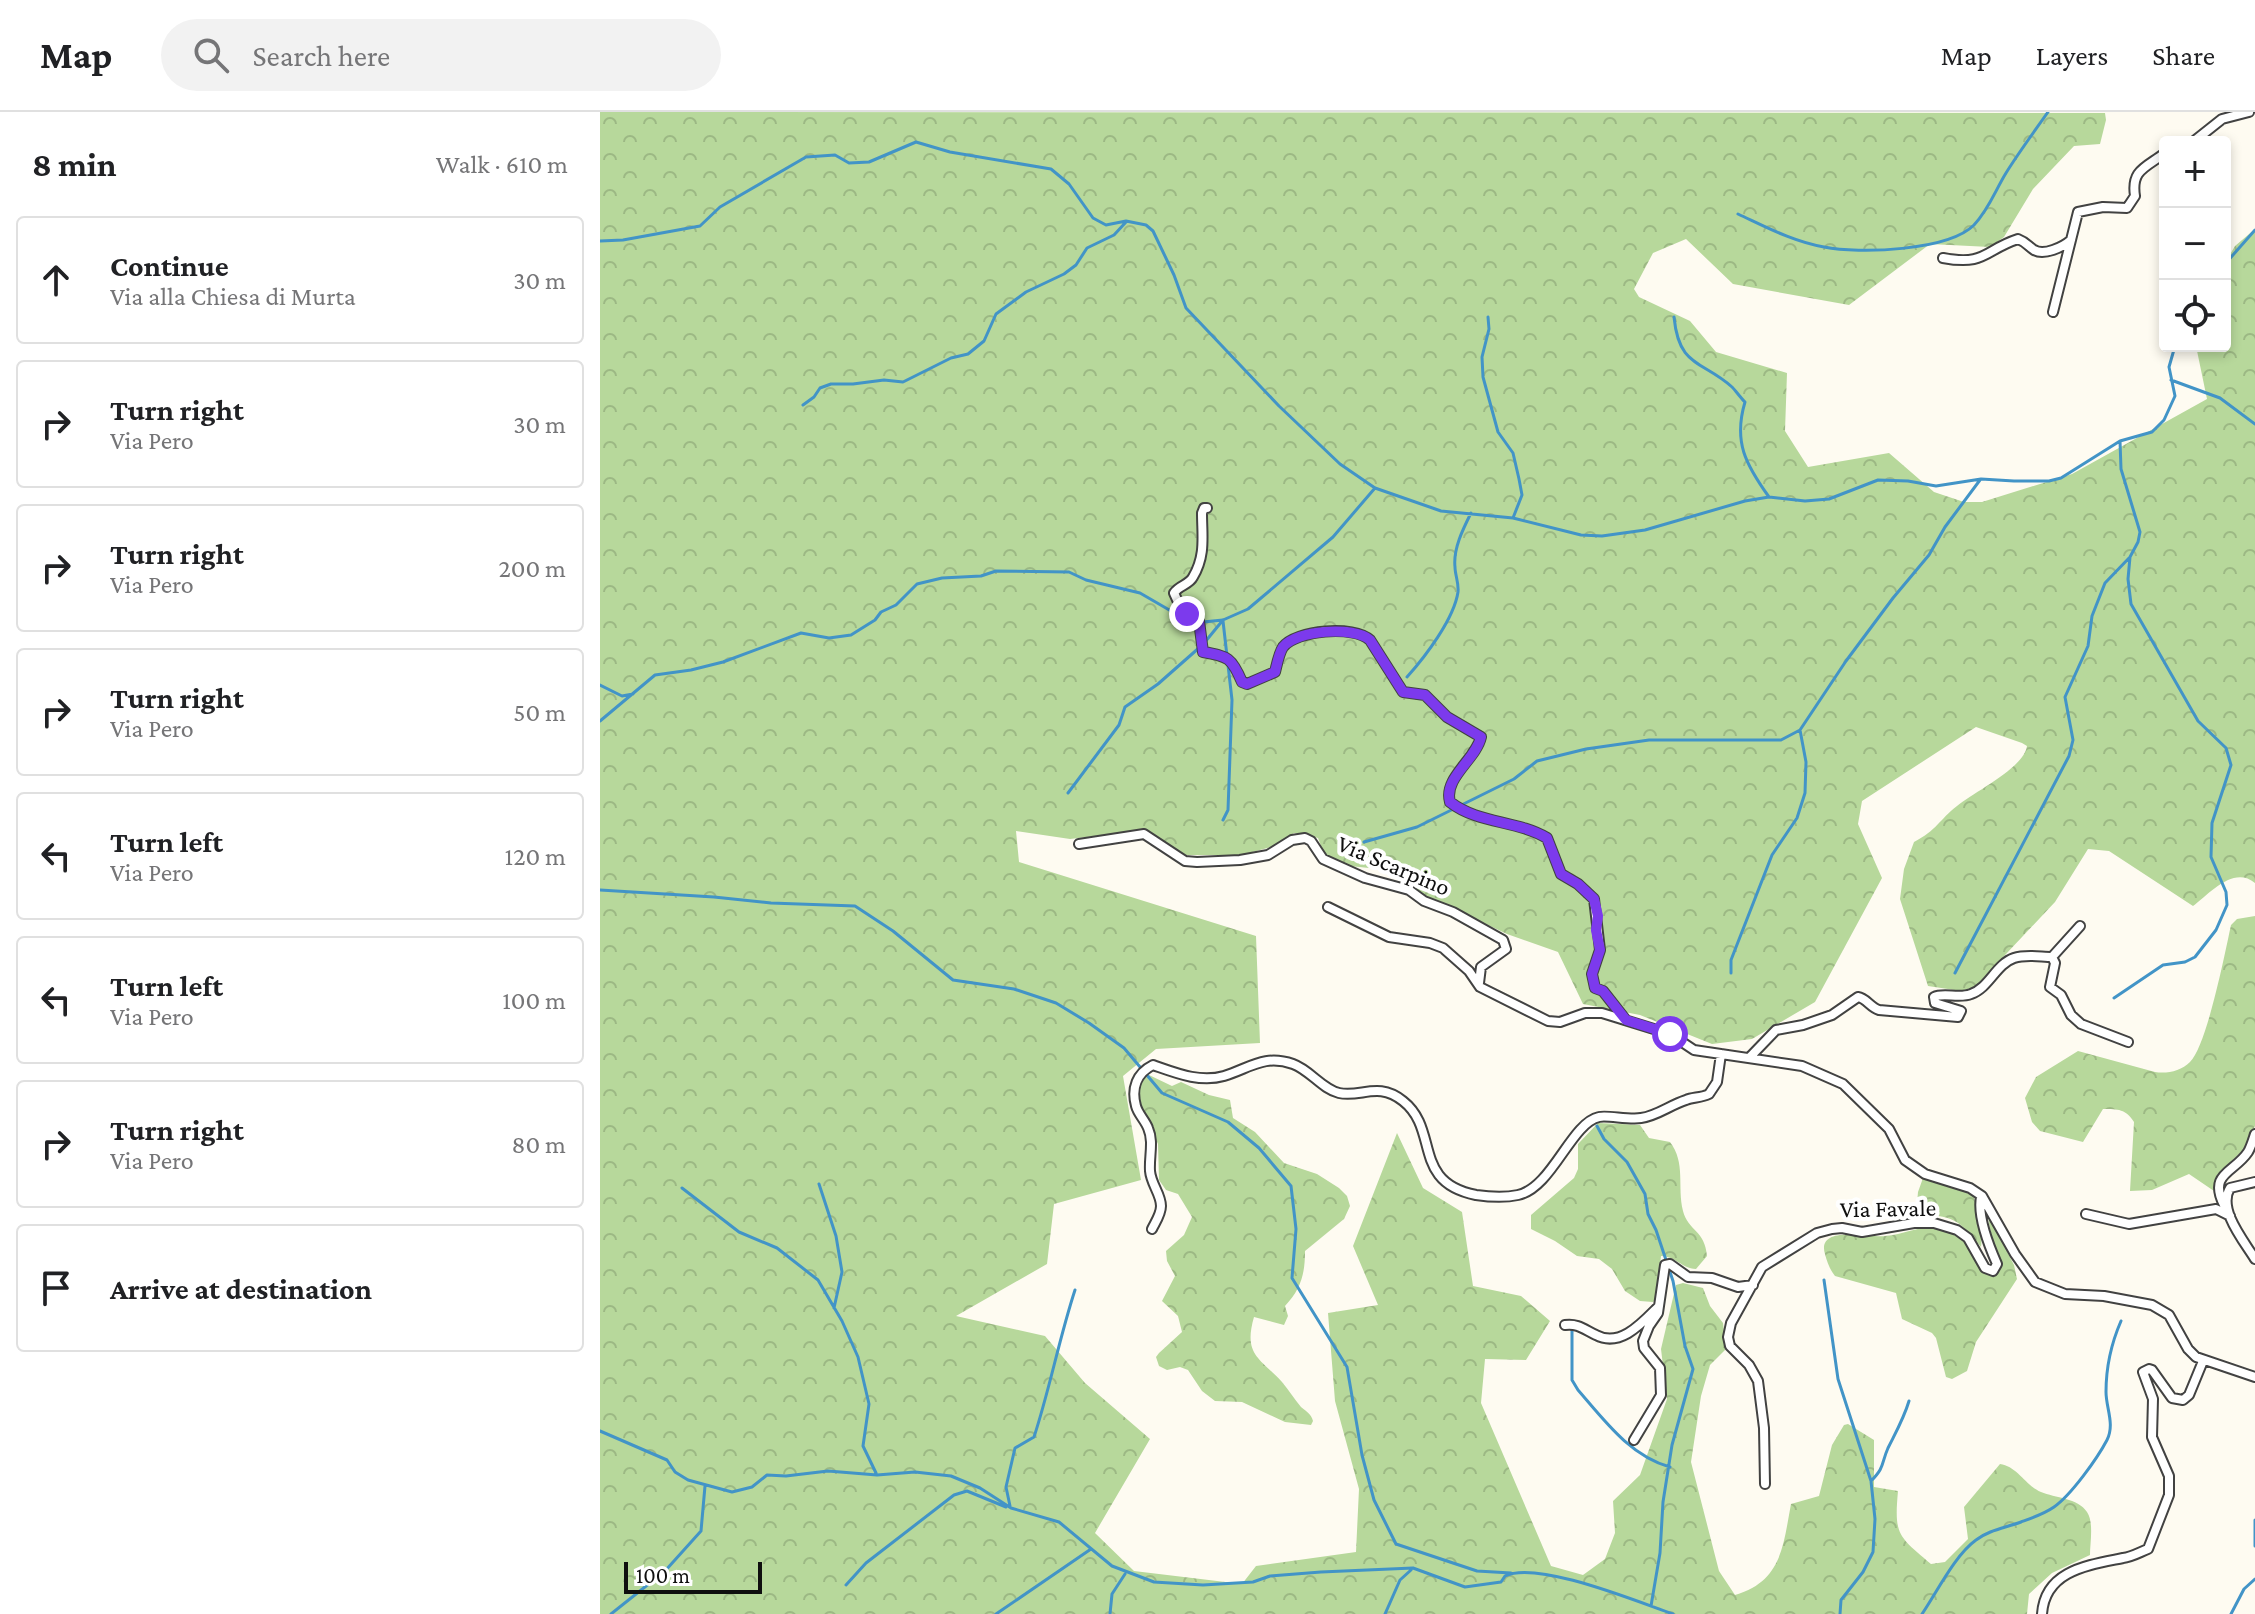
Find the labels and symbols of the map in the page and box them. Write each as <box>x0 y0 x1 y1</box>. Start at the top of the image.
route end <box>1169 596 1205 632</box>
street label: Via Scarpino <box>1334 829 1454 901</box>
route start <box>1652 1016 1688 1052</box>
street label: Via Favale <box>1840 1194 1936 1222</box>
scale bar <box>624 1558 762 1594</box>

